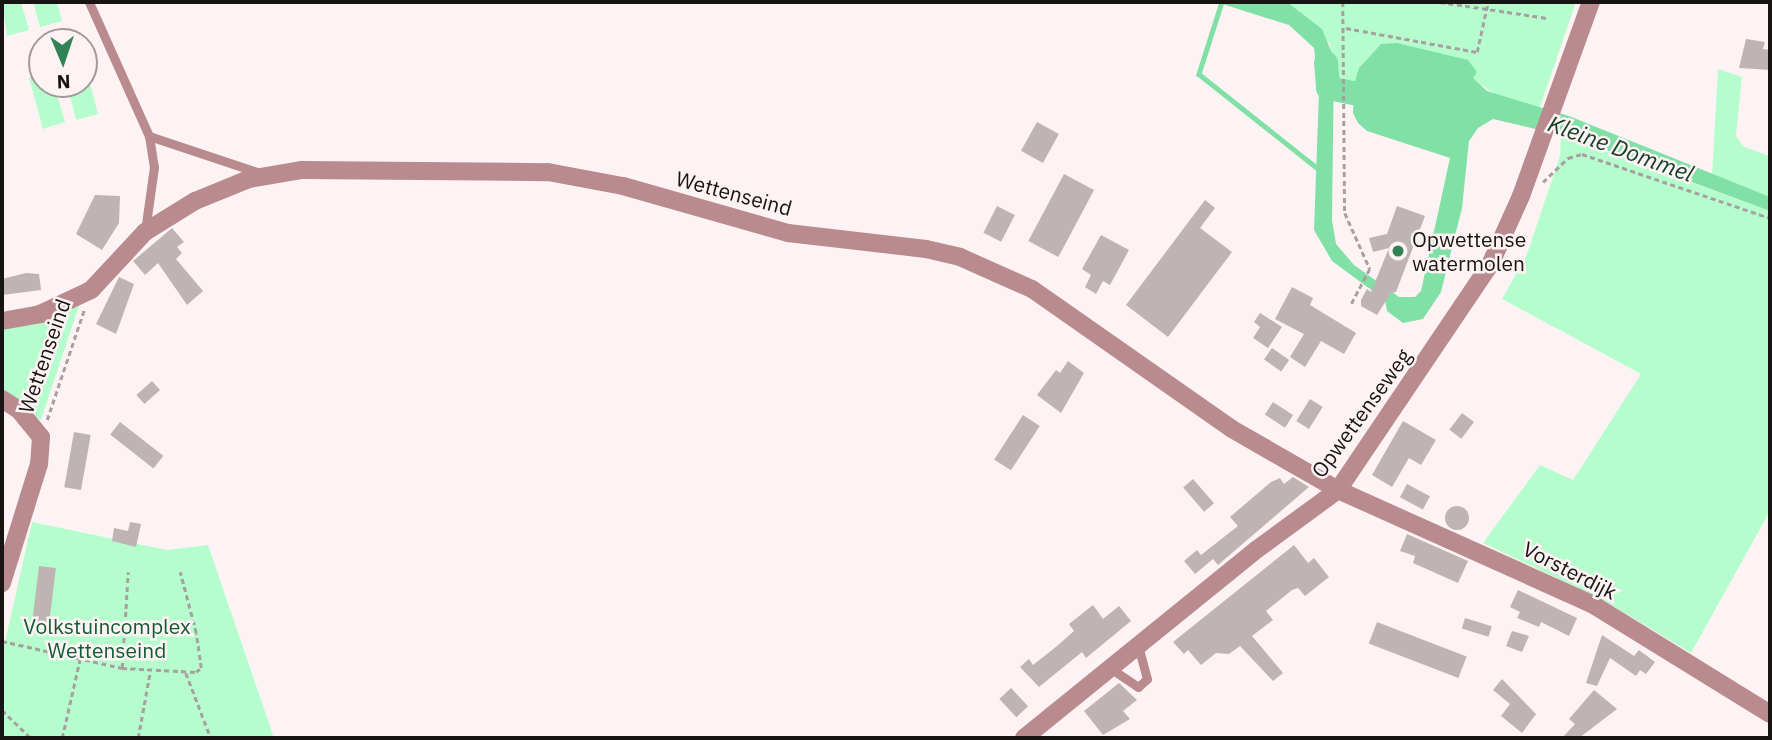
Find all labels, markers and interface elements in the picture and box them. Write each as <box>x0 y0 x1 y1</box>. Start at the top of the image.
north arrow <box>28 28 98 98</box>
text: N <box>56 70 71 94</box>
water label: Kleine Dommel <box>1545 109 1697 187</box>
street label: Wettenseind <box>673 165 795 221</box>
place label: Opwettense watermolen <box>1412 226 1526 276</box>
marker: Opwettense watermolen <box>1390 243 1406 259</box>
street label: Wettenseind <box>13 296 75 416</box>
street label: Opwettenseweg <box>1306 344 1416 482</box>
street label: Vorsterdijk <box>1519 536 1621 604</box>
park label: Volkstuincomplex Wettenseind <box>23 613 191 663</box>

